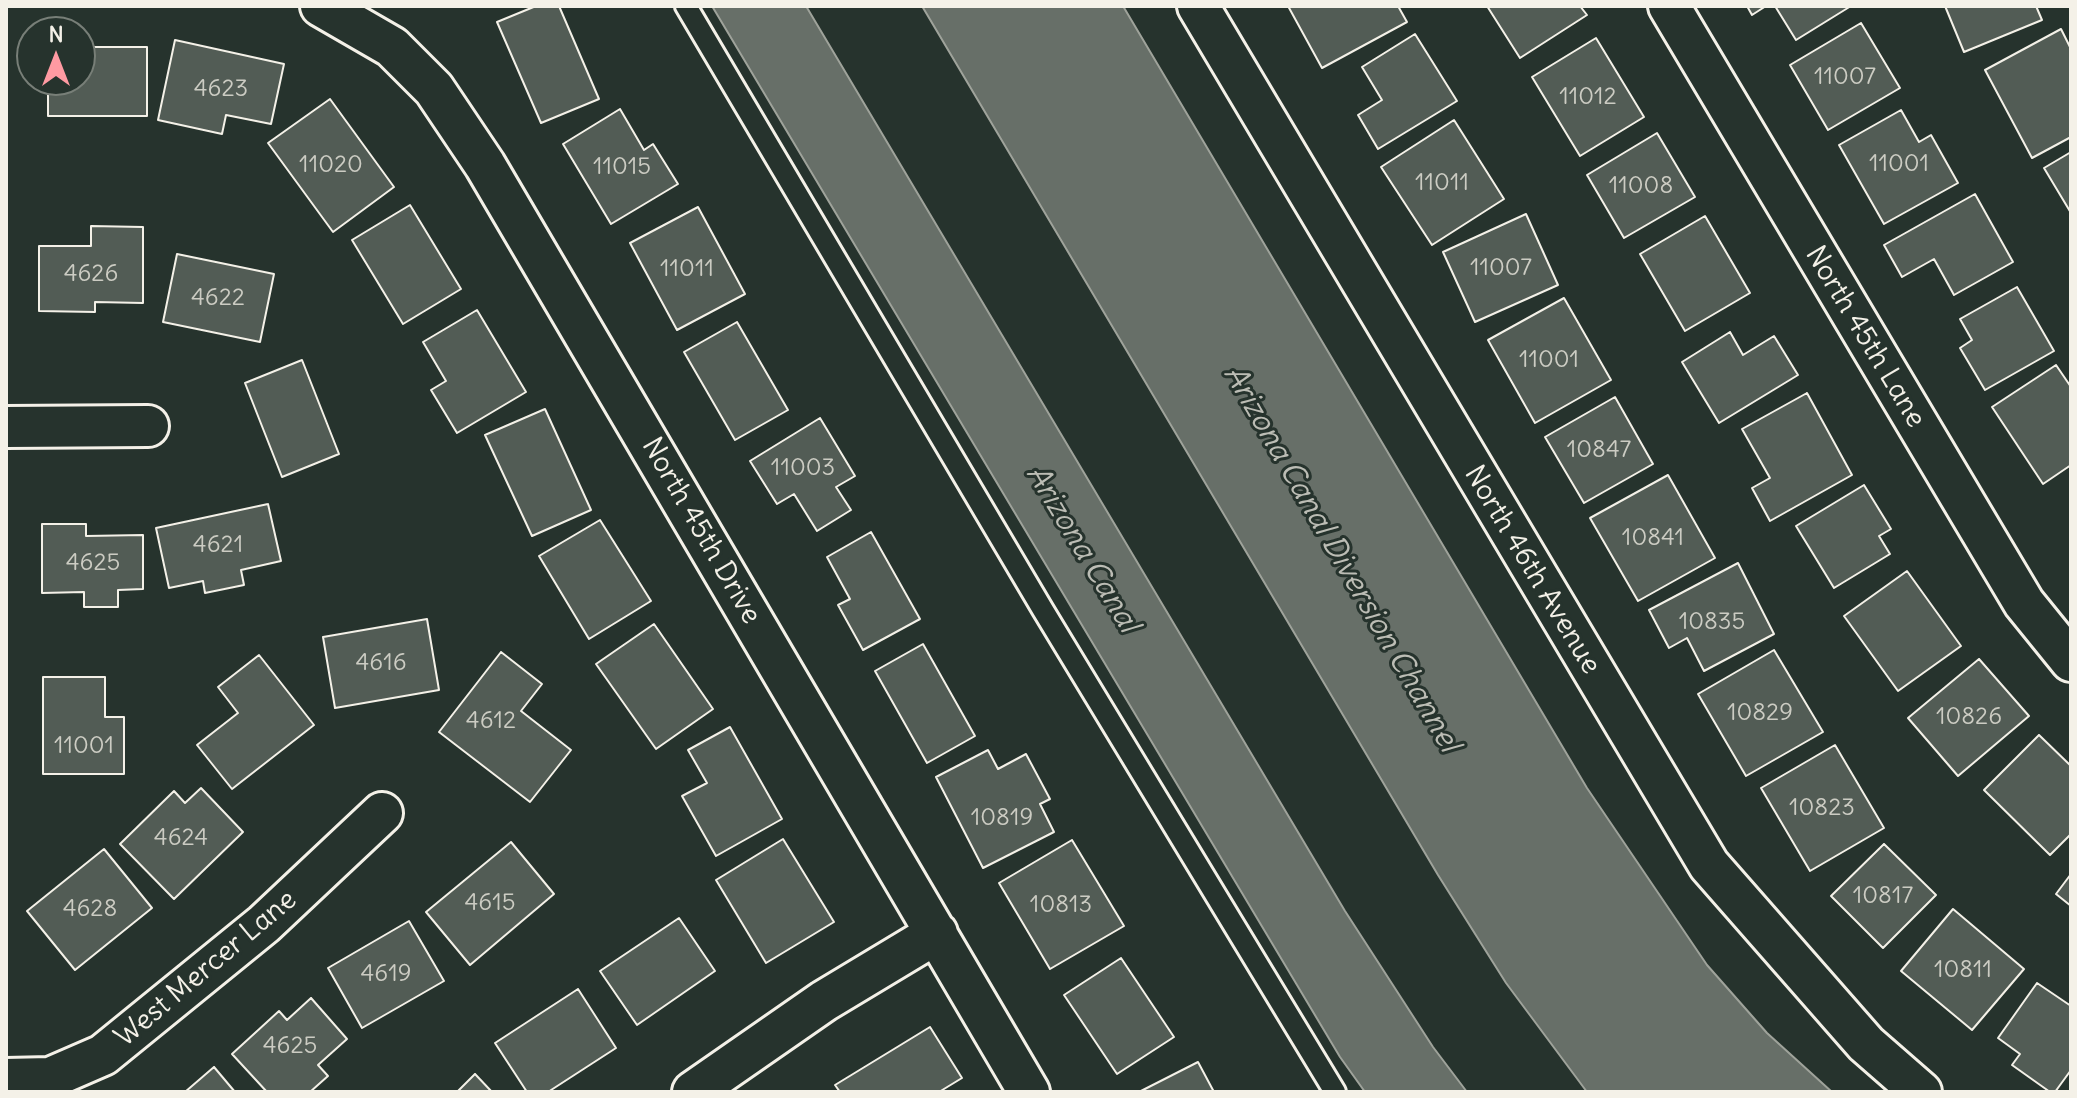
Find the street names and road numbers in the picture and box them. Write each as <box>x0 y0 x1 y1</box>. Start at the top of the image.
street label: North 45th Lane <box>1798 240 1932 434</box>
street label: North 45th Drive <box>634 432 768 630</box>
street label: North 46th Avenue <box>1457 460 1607 680</box>
street label: West Mercer Lane <box>108 883 304 1055</box>

